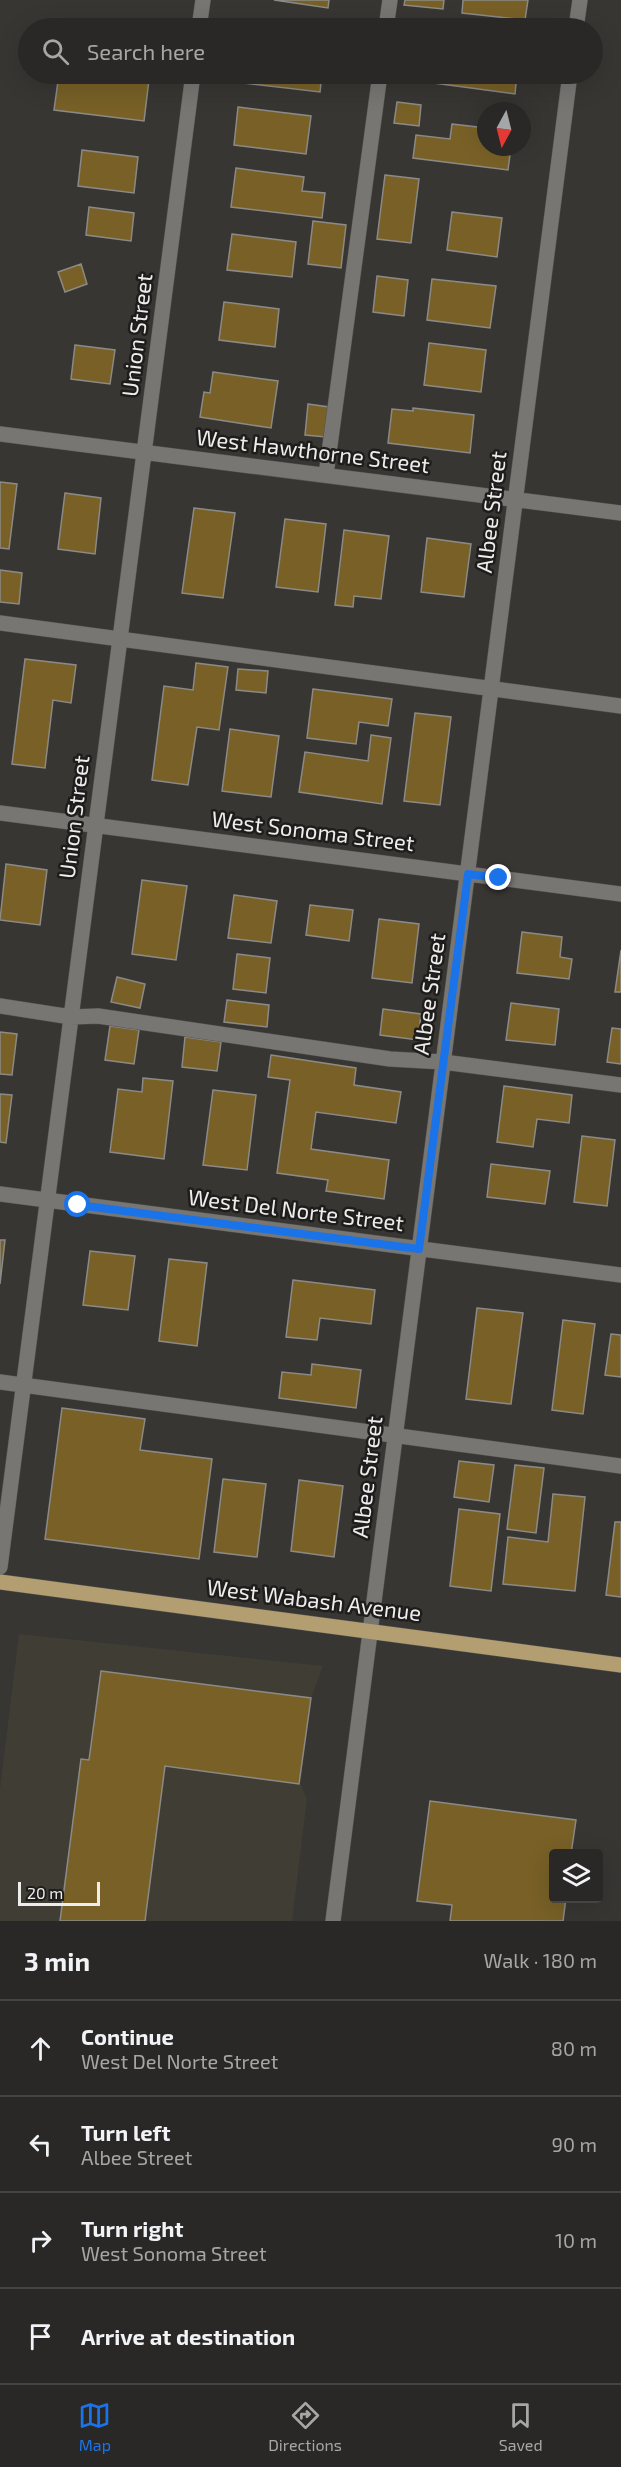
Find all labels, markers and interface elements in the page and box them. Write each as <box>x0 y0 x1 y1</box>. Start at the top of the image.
search box <box>18 18 603 84</box>
icon: search <box>39 35 72 68</box>
text: Search here <box>87 38 205 64</box>
north arrow <box>477 102 531 156</box>
street label: Union Street <box>116 272 156 398</box>
street label: West Hawthorne Street <box>195 423 431 477</box>
street label: Albee Street <box>470 450 510 574</box>
street label: Union Street <box>53 754 93 880</box>
street label: West Sonoma Street <box>210 805 416 855</box>
route end <box>485 864 511 890</box>
street label: Albee Street <box>407 931 449 1056</box>
street label: West Del Norte Street <box>187 1183 405 1235</box>
route start <box>64 1191 90 1217</box>
street label: Albee Street <box>346 1415 386 1539</box>
street label: West Wabash Avenue <box>205 1573 423 1625</box>
map controls <box>549 1849 603 1903</box>
button: layers <box>549 1849 603 1903</box>
scale bar <box>18 1879 100 1906</box>
text: 20 m <box>27 1883 63 1902</box>
text: 3 min <box>24 1945 90 1976</box>
text: Walk · 180 m <box>484 1948 597 1972</box>
text: Continue <box>81 2023 174 2049</box>
icon: ahead <box>24 2032 57 2065</box>
text: 80 m <box>551 2036 597 2060</box>
text: West Del Norte Street <box>81 2049 278 2073</box>
text: Turn left <box>81 2119 170 2145</box>
icon: left <box>24 2128 57 2161</box>
text: 90 m <box>552 2132 597 2156</box>
text: Albee Street <box>81 2145 192 2169</box>
text: Turn right <box>81 2215 183 2241</box>
icon: right <box>24 2224 57 2257</box>
text: 10 m <box>555 2228 597 2252</box>
text: West Sonoma Street <box>81 2241 267 2265</box>
icon: arrive <box>24 2320 57 2353</box>
text: Arrive at destination <box>81 2323 295 2349</box>
tab: Map <box>78 2399 111 2454</box>
tab: Directions <box>268 2399 342 2454</box>
tab: Saved <box>499 2399 543 2454</box>

